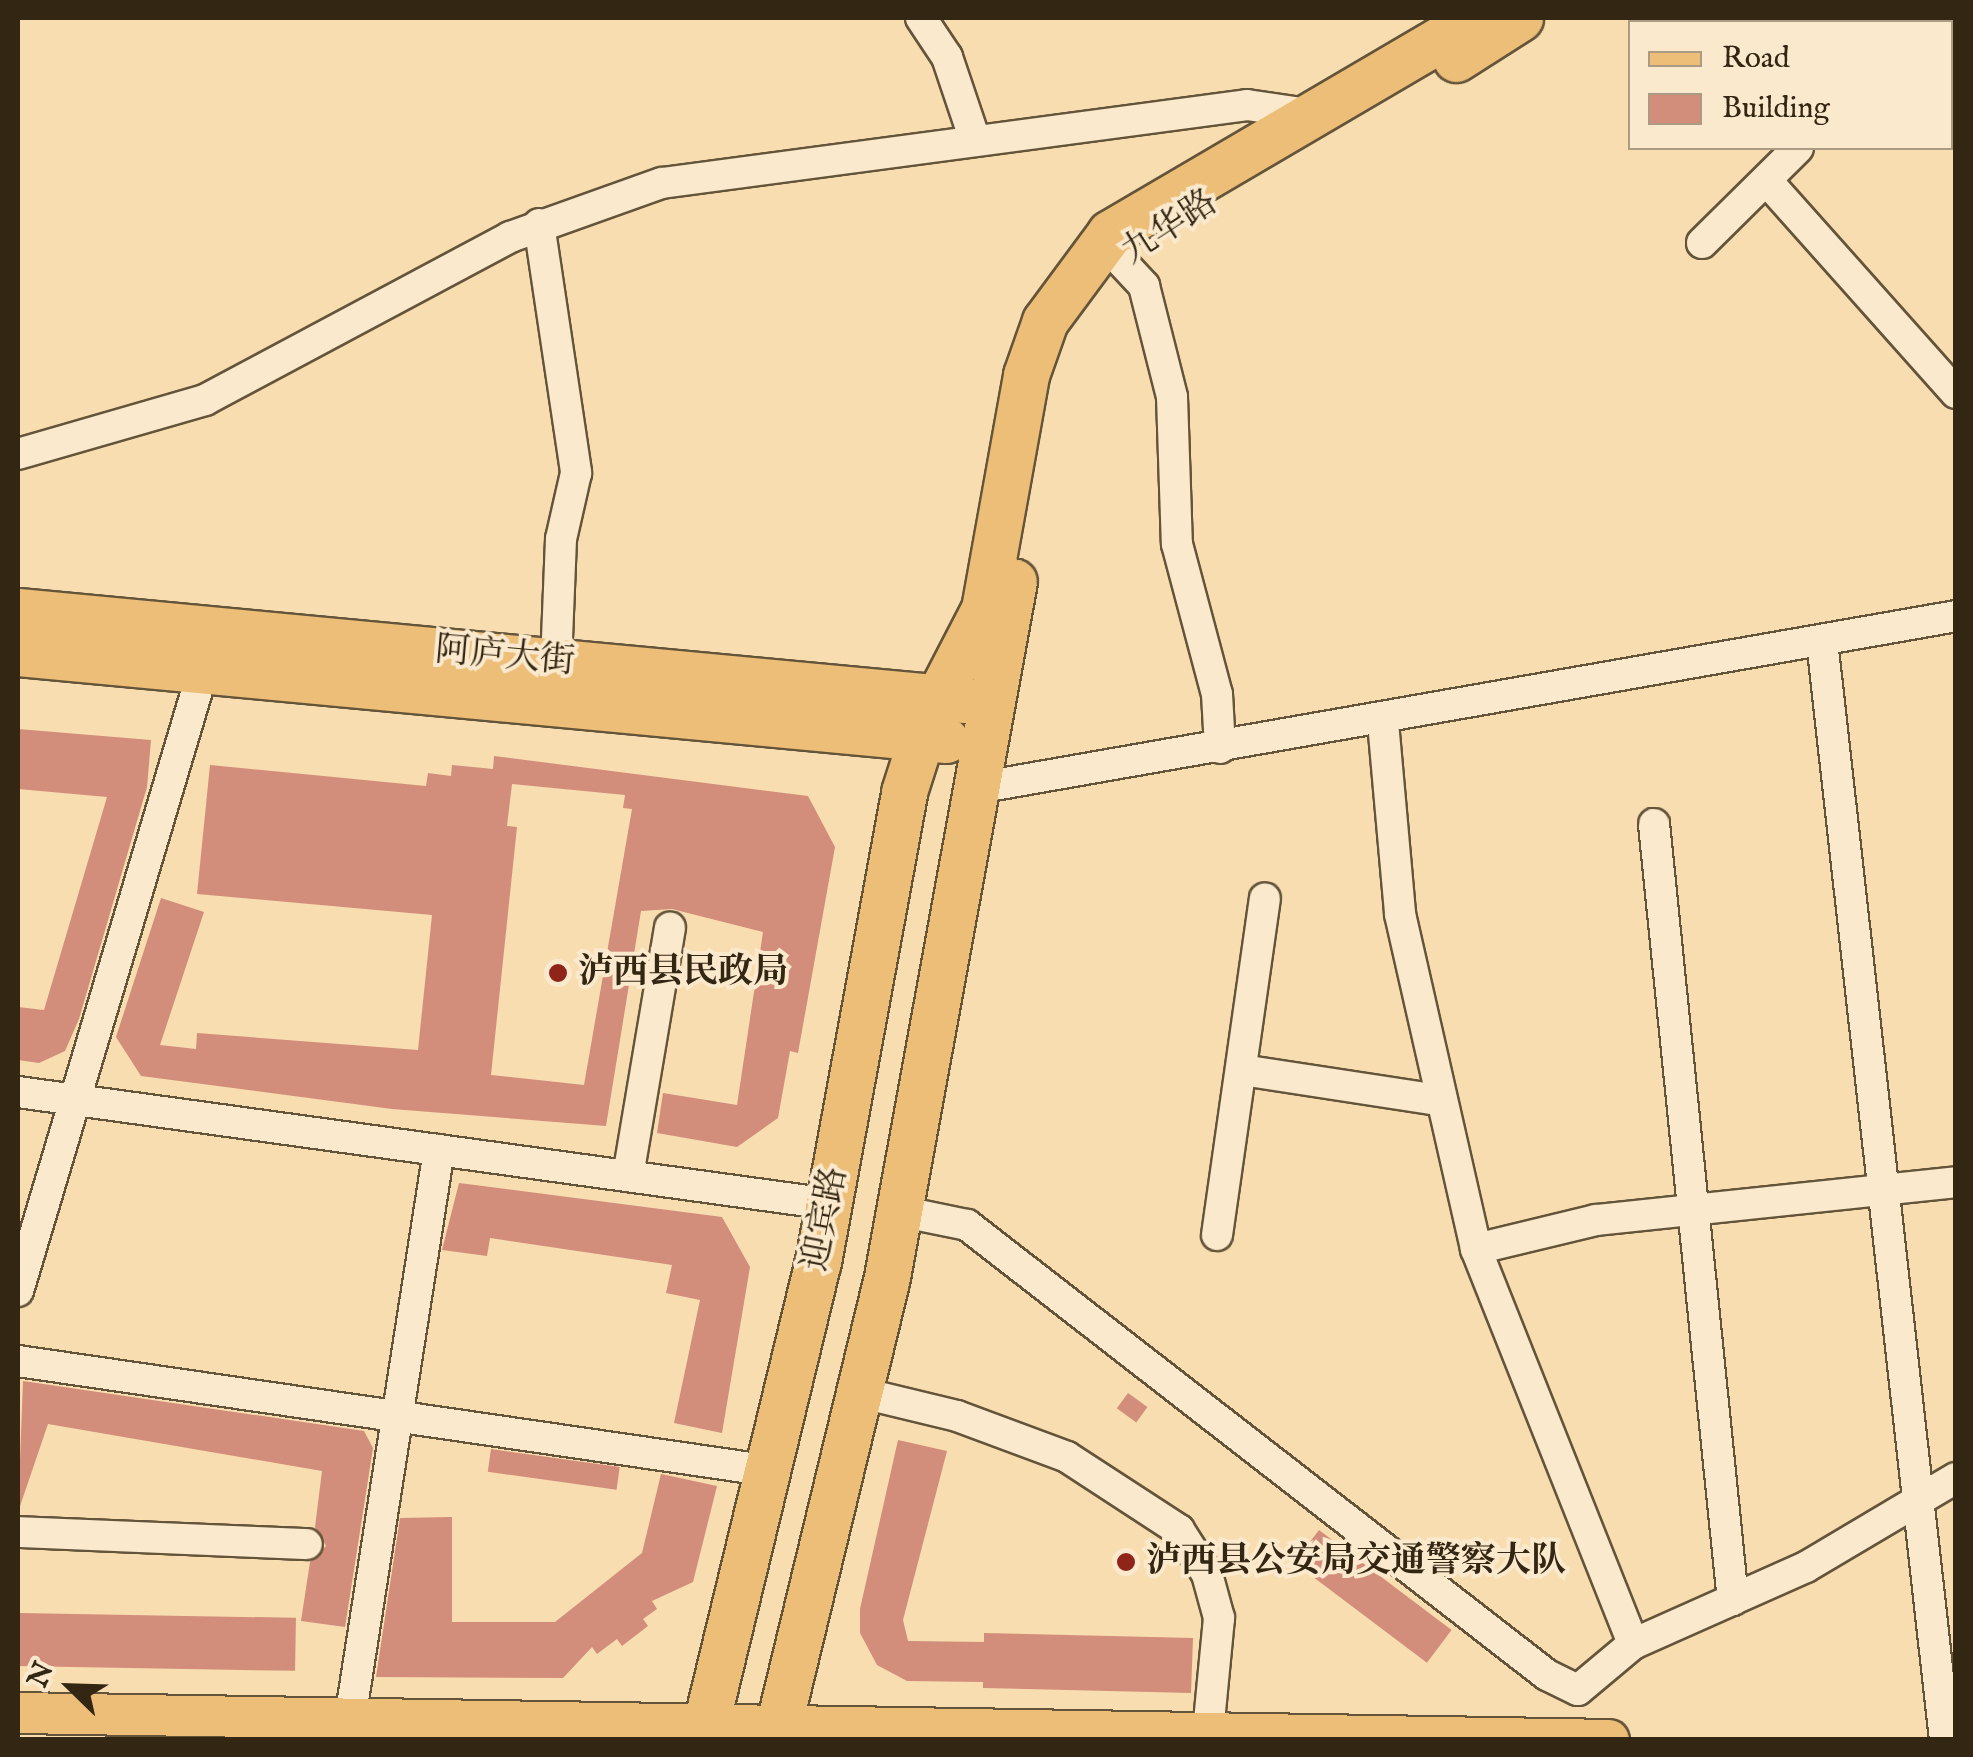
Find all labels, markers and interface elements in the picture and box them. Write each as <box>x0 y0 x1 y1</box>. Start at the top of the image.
legend <box>1628 20 1953 150</box>
text: Road <box>1722 40 1790 78</box>
text: Building <box>1722 90 1830 128</box>
street label: 九华路 <box>1115 182 1225 274</box>
street label: 阿庐大街 <box>433 630 577 684</box>
place label: 泸西县民政局 <box>578 952 788 994</box>
marker: 泸西县民政局 <box>547 962 569 984</box>
street label: 迎宾路 <box>795 1163 857 1275</box>
place label: 泸西县公安局交通警察大队 <box>1146 1541 1566 1583</box>
marker: 泸西县公安局交通警察大队 <box>1115 1551 1137 1573</box>
north arrow <box>20 1637 120 1737</box>
text: N <box>21 1657 63 1693</box>

